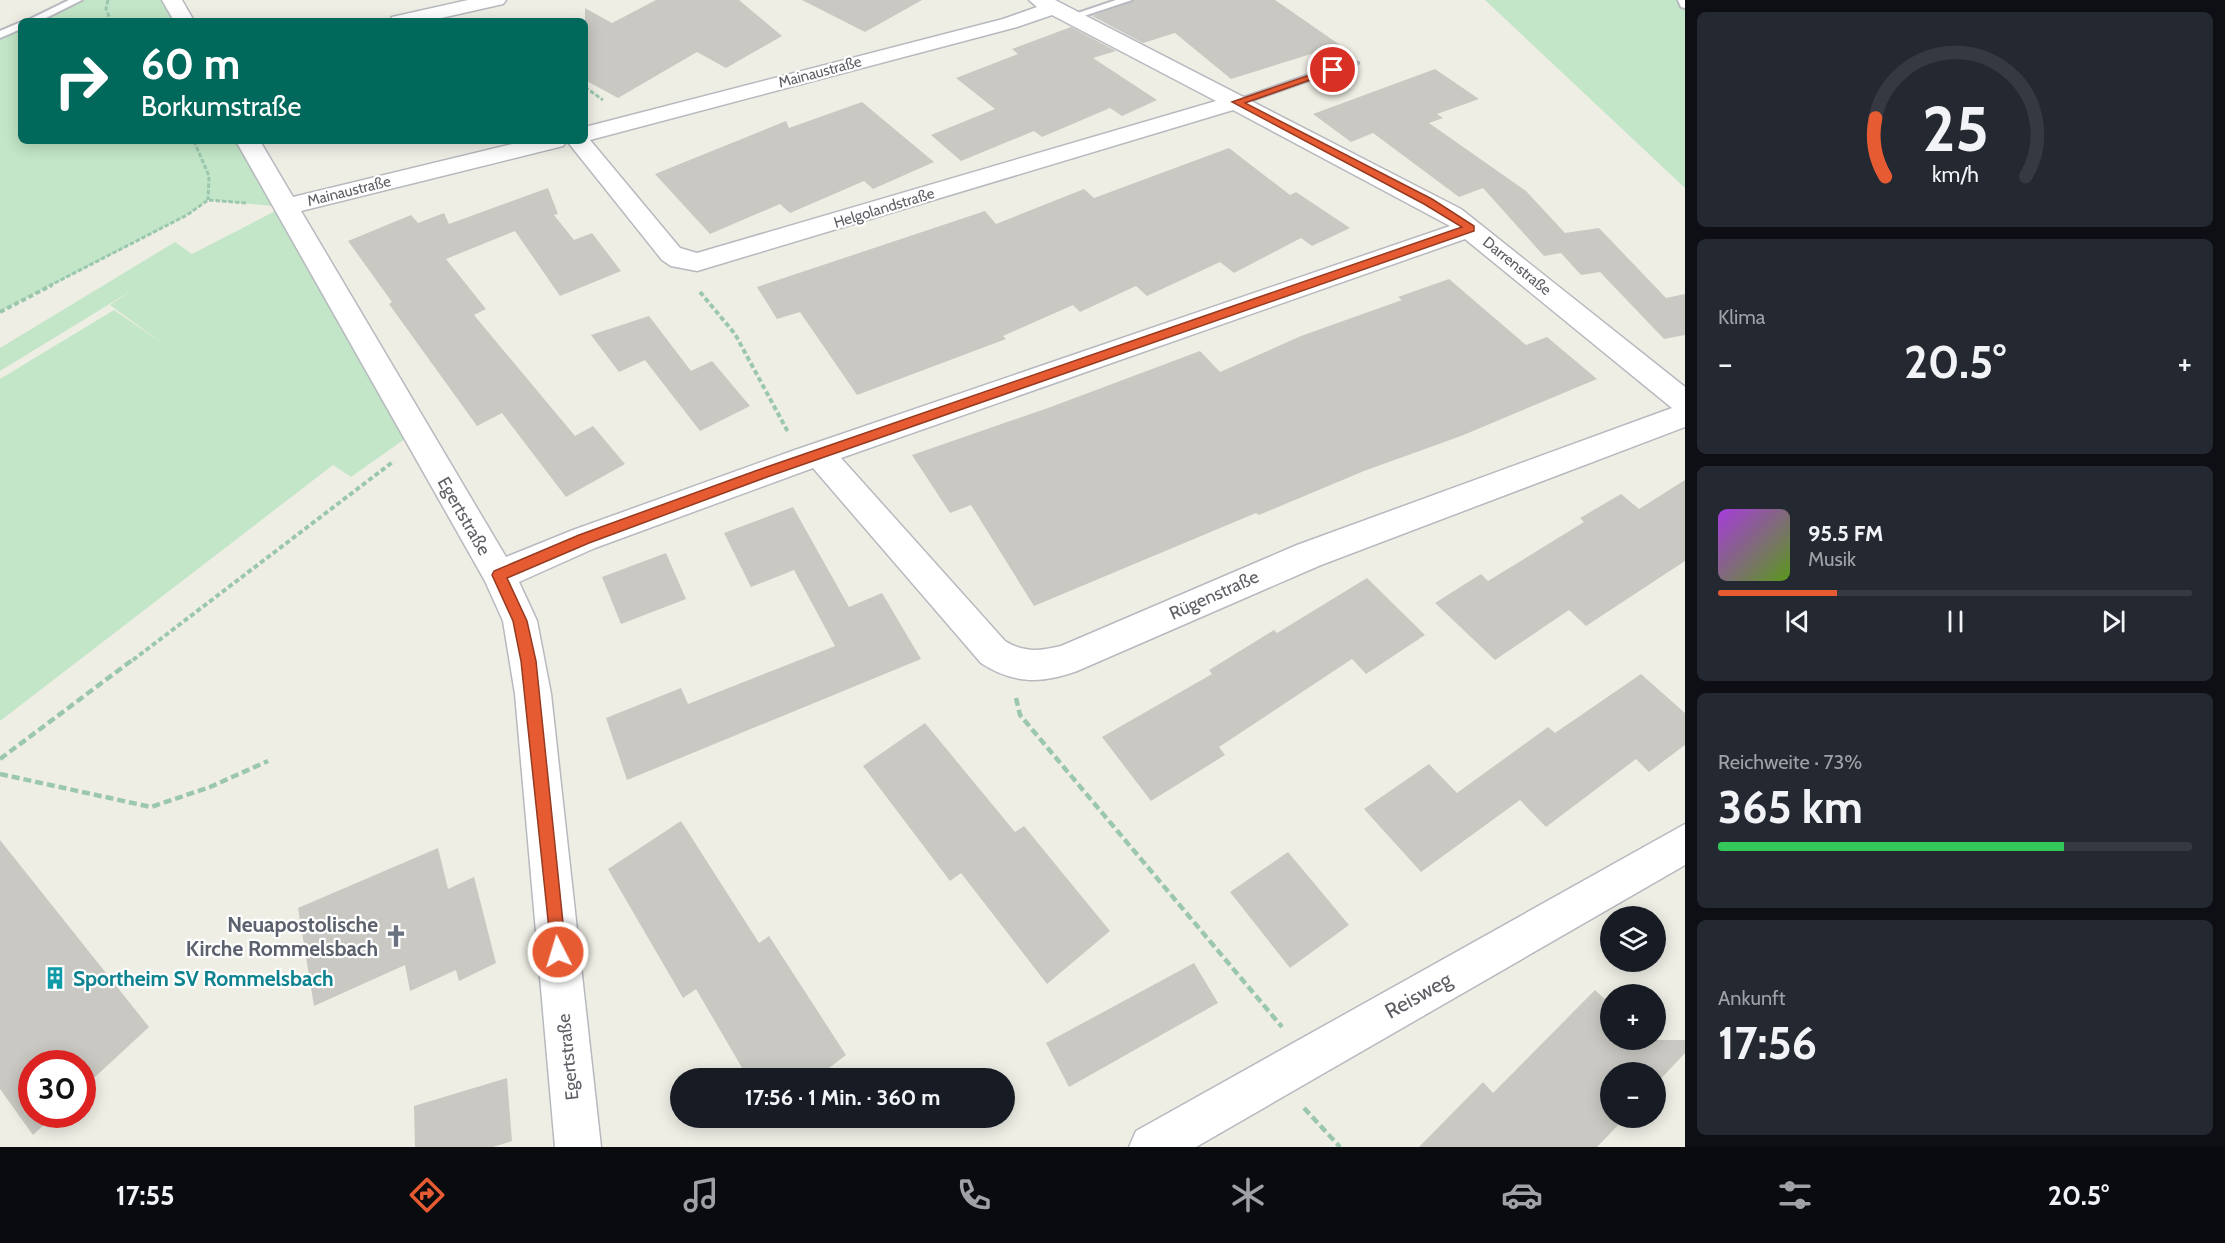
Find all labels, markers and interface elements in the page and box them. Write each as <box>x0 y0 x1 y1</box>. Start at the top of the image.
text: 60 m <box>141 38 240 90</box>
icon: right <box>42 42 120 120</box>
pin <box>1307 44 1358 95</box>
street label: Mainaustraße <box>776 52 864 92</box>
icon: arrive <box>1316 53 1349 86</box>
text: Borkumstraße <box>141 90 301 123</box>
text: 25 <box>1922 91 1988 167</box>
text: km/h <box>1932 161 1978 187</box>
street label: Mainaustraße <box>305 172 393 210</box>
street label: Helgolandstraße <box>832 184 937 232</box>
street label: Darrenstraße <box>1479 233 1555 299</box>
text: Klima <box>1718 305 1765 329</box>
text: 20.5° <box>1904 335 2006 389</box>
text: − <box>1718 343 1733 383</box>
text: + <box>2177 343 2192 383</box>
street label: Egertstraße <box>433 473 495 559</box>
text: 95.5 FM <box>1808 520 1883 547</box>
text: Musik <box>1808 547 1856 571</box>
street label: Rügenstraße <box>1166 566 1262 624</box>
icon: previous <box>1781 605 1814 638</box>
icon: pause <box>1939 605 1972 638</box>
icon: next <box>2097 605 2130 638</box>
text: Reichweite · 73% <box>1718 750 1862 774</box>
text: 365 km <box>1718 780 1863 834</box>
map controls <box>1600 906 1666 1128</box>
button: layers <box>1600 906 1666 972</box>
place label: Neuapostolische Kirche Rommelsbach <box>186 912 378 961</box>
position arrow <box>526 920 590 984</box>
church icon: Neuapostolische Kirche Rommelsbach <box>383 923 409 949</box>
building icon: Sportheim SV Rommelsbach <box>42 965 68 991</box>
place label: Sportheim SV Rommelsbach <box>73 966 334 991</box>
street label: Reisweg <box>1380 966 1456 1024</box>
button: + <box>1600 984 1666 1050</box>
text: Ankunft <box>1718 986 1785 1010</box>
street label: Egertstraße <box>553 1013 583 1101</box>
text: 17:56 <box>1718 1016 1817 1070</box>
speed limit sign: 30 <box>18 1050 96 1128</box>
button: − <box>1600 1062 1666 1128</box>
text: 17:56 · 1 Min. · 360 m <box>745 1084 940 1111</box>
icon: directions <box>406 1174 448 1216</box>
icon: music <box>680 1174 722 1216</box>
icon: phone <box>953 1174 995 1216</box>
icon: climate <box>1227 1174 1269 1216</box>
icon: car <box>1501 1174 1543 1216</box>
icon: filters <box>1774 1174 1816 1216</box>
text: 17:55 <box>116 1179 175 1212</box>
text: 20.5° <box>2048 1179 2109 1212</box>

